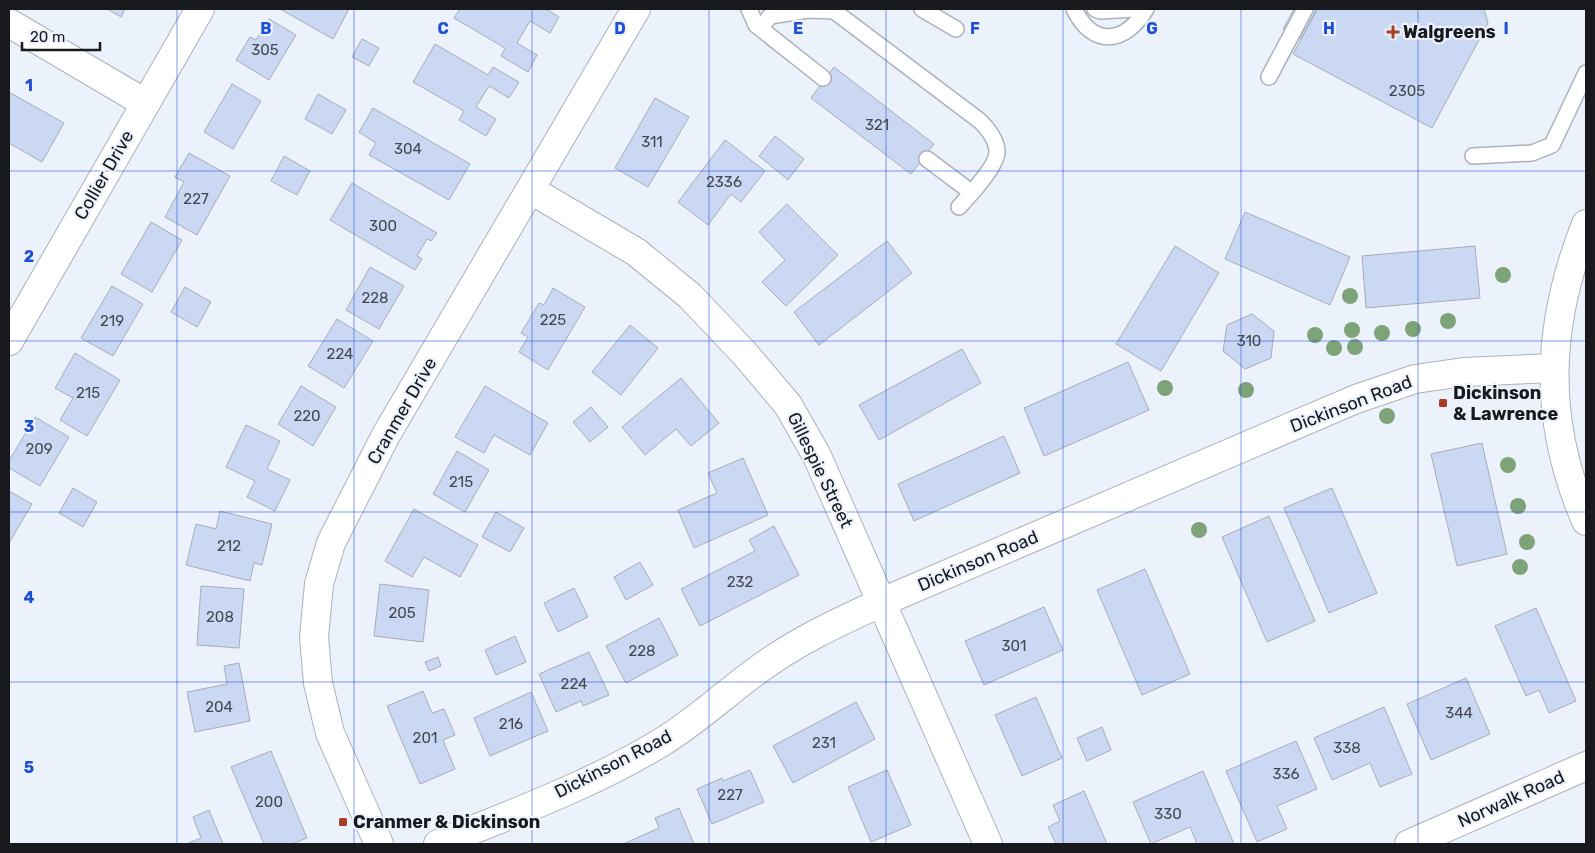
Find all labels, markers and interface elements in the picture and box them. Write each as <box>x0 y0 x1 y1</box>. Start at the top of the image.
text: B <box>260 19 272 38</box>
text: C <box>437 19 449 38</box>
text: D <box>614 19 626 38</box>
text: E <box>793 19 803 38</box>
text: F <box>970 19 980 38</box>
text: G <box>1146 19 1158 38</box>
text: H <box>1323 19 1335 38</box>
text: I <box>1503 19 1509 38</box>
scale bar <box>22 20 100 52</box>
place label: Walgreens <box>1403 21 1496 43</box>
marker: Walgreens <box>1387 26 1399 38</box>
text: 20 m <box>30 28 65 46</box>
house number: 305 <box>251 41 279 59</box>
text: 1 <box>25 76 33 95</box>
house number: 2305 <box>1389 82 1425 100</box>
house number: 321 <box>865 116 889 134</box>
street label: Collier Drive <box>70 126 138 224</box>
house number: 311 <box>641 133 663 151</box>
house number: 304 <box>394 140 422 158</box>
house number: 2336 <box>706 173 742 191</box>
house number: 227 <box>183 190 209 208</box>
house number: 300 <box>369 217 397 235</box>
text: 2 <box>24 247 34 266</box>
house number: 228 <box>361 289 389 307</box>
house number: 225 <box>540 311 566 329</box>
house number: 219 <box>100 312 124 330</box>
house number: 310 <box>1237 332 1261 350</box>
house number: 224 <box>327 345 353 363</box>
street label: Cranmer Drive <box>363 354 441 468</box>
street label: Dickinson Road <box>1287 371 1415 437</box>
place label: Dickinson & Lawrence <box>1453 382 1558 425</box>
house number: 215 <box>76 384 100 402</box>
marker: Dickinson & Lawrence <box>1437 397 1449 409</box>
house number: 220 <box>293 407 321 425</box>
street label: Gillespie Street <box>782 408 858 532</box>
text: 3 <box>24 417 34 436</box>
house number: 209 <box>25 440 53 458</box>
house number: 215 <box>449 473 473 491</box>
street label: Dickinson Road <box>914 526 1042 596</box>
house number: 212 <box>217 537 241 555</box>
house number: 232 <box>727 573 753 591</box>
text: 4 <box>24 588 35 607</box>
house number: 205 <box>388 604 416 622</box>
house number: 208 <box>206 608 234 626</box>
house number: 301 <box>1002 637 1026 655</box>
house number: 228 <box>628 642 656 660</box>
house number: 224 <box>561 675 587 693</box>
house number: 204 <box>205 698 233 716</box>
house number: 344 <box>1445 704 1473 722</box>
house number: 216 <box>499 715 523 733</box>
street label: Dickinson Road <box>551 725 675 803</box>
house number: 201 <box>413 729 437 747</box>
house number: 231 <box>812 734 836 752</box>
house number: 338 <box>1333 739 1361 757</box>
text: 5 <box>24 758 34 777</box>
house number: 336 <box>1272 765 1300 783</box>
street label: Norwalk Road <box>1454 766 1568 832</box>
house number: 227 <box>717 786 743 804</box>
house number: 200 <box>255 793 283 811</box>
house number: 330 <box>1154 805 1182 823</box>
place label: Cranmer & Dickinson <box>353 811 540 833</box>
marker: Cranmer & Dickinson <box>337 816 349 828</box>

